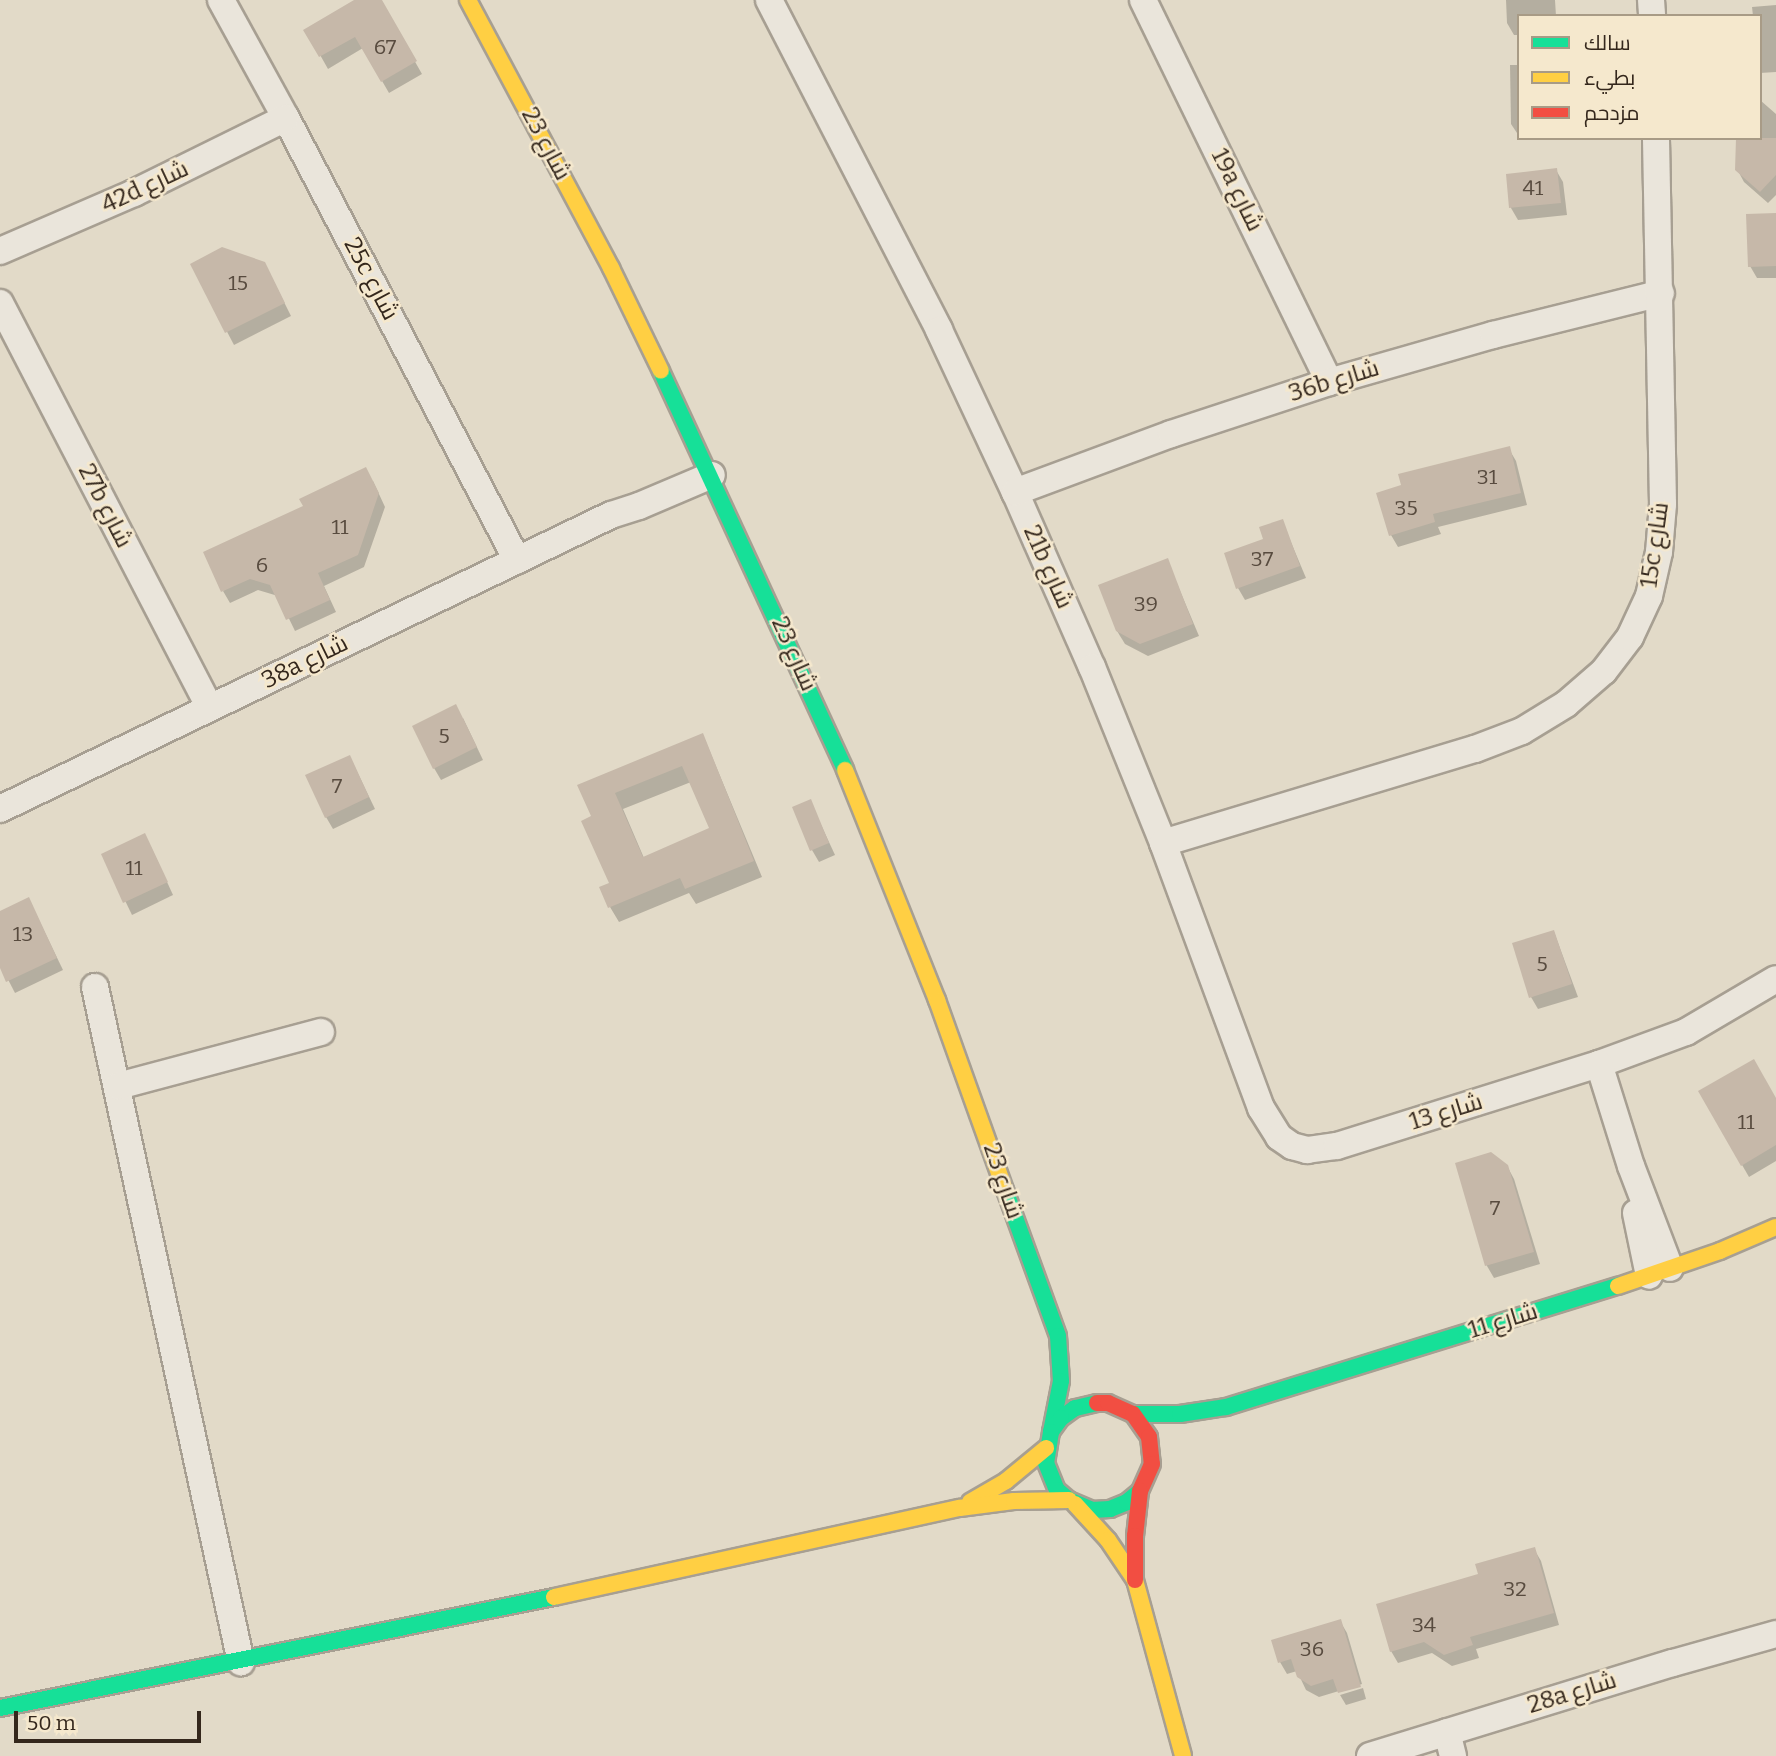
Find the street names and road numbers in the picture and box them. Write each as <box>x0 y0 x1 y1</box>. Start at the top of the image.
street label: شارع 23 <box>515 103 577 185</box>
street label: 19a شارع <box>1205 144 1269 236</box>
street label: 42d شارع <box>97 154 193 220</box>
street label: 25c شارع <box>337 233 405 325</box>
street label: 36b شارع <box>1285 354 1383 408</box>
street label: 27b شارع <box>72 459 138 553</box>
street label: 15c شارع <box>1635 500 1675 590</box>
street label: 21b شارع <box>1017 521 1079 613</box>
street label: شارع 23 <box>765 613 823 695</box>
street label: 38a شارع <box>257 629 353 695</box>
street label: شارع 13 <box>1406 1087 1486 1137</box>
street label: شارع 23 <box>977 1139 1029 1223</box>
street label: شارع 11 <box>1465 1297 1541 1345</box>
street label: 28a شارع <box>1524 1666 1620 1720</box>

